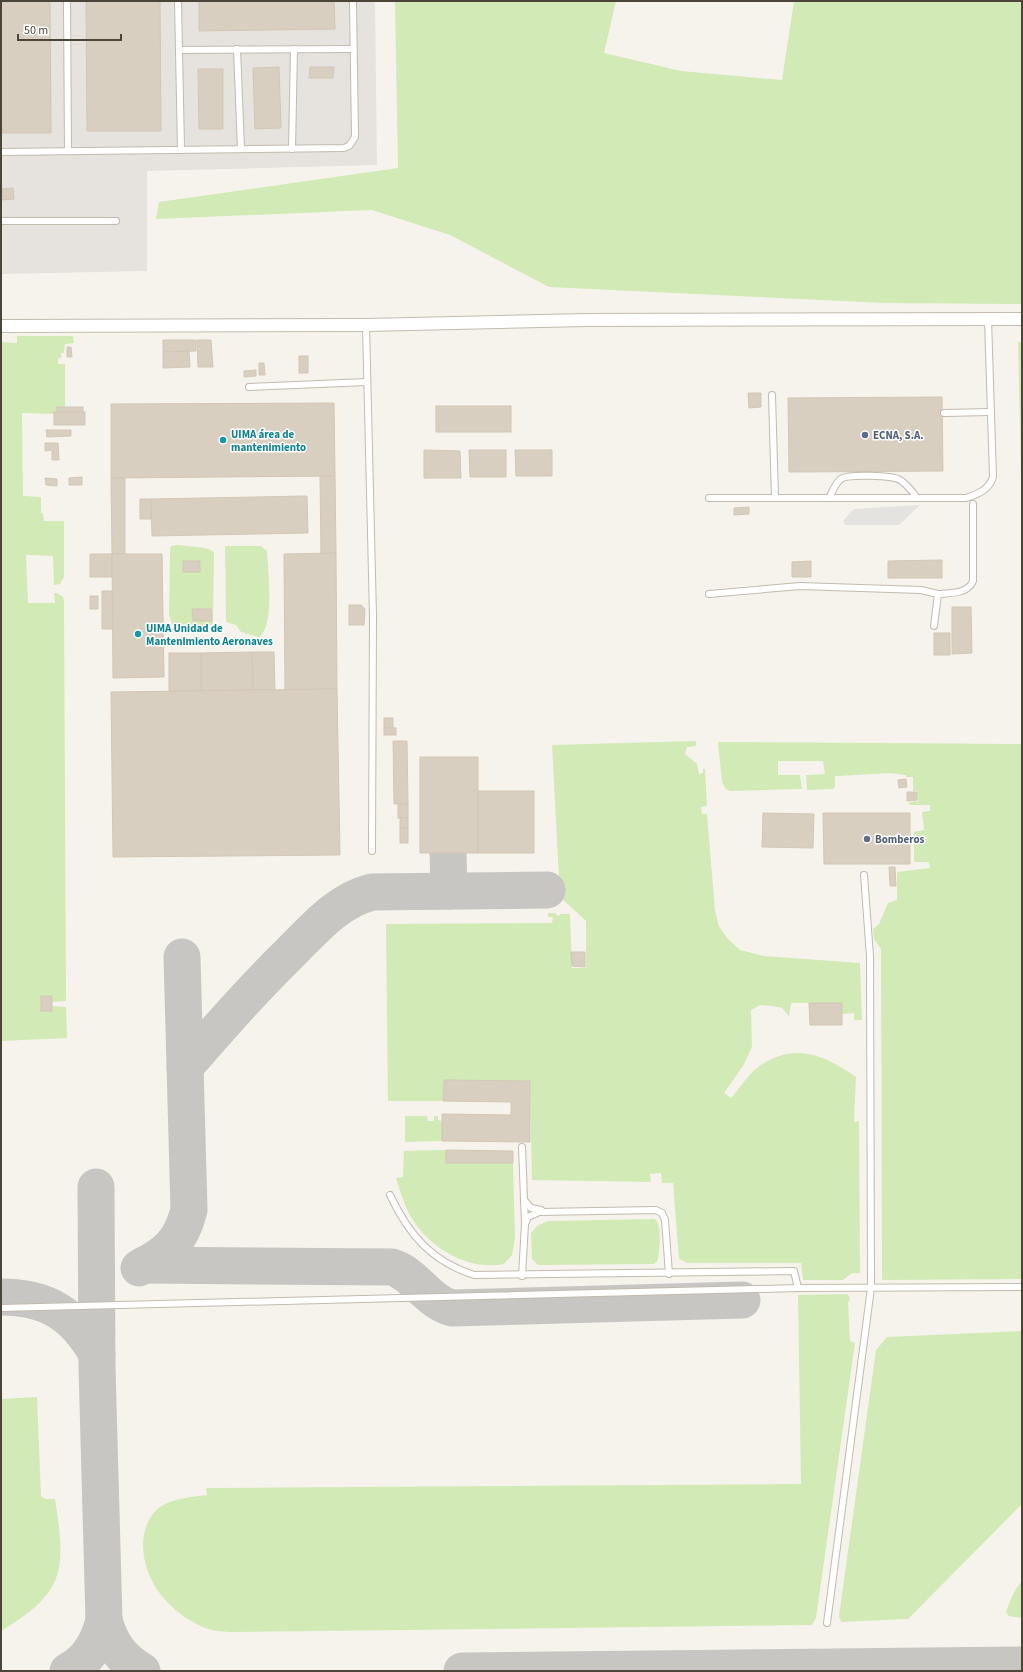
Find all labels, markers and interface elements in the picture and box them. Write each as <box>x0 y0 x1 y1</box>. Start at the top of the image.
scale bar <box>18 16 121 42</box>
text: 50 m <box>24 22 48 39</box>
place label: UIMA área de mantenimiento <box>231 427 306 455</box>
place label: ECNA, S.A. <box>873 428 924 443</box>
marker: ECNA, S.A. <box>860 430 870 440</box>
marker: UIMA área de mantenimiento <box>218 435 228 445</box>
place label: UIMA Unidad de Mantenimiento Aeronaves <box>146 621 273 649</box>
marker: UIMA Unidad de Mantenimiento Aeronaves <box>133 629 143 639</box>
place label: Bomberos <box>875 832 925 847</box>
marker: Bomberos <box>862 834 872 844</box>

